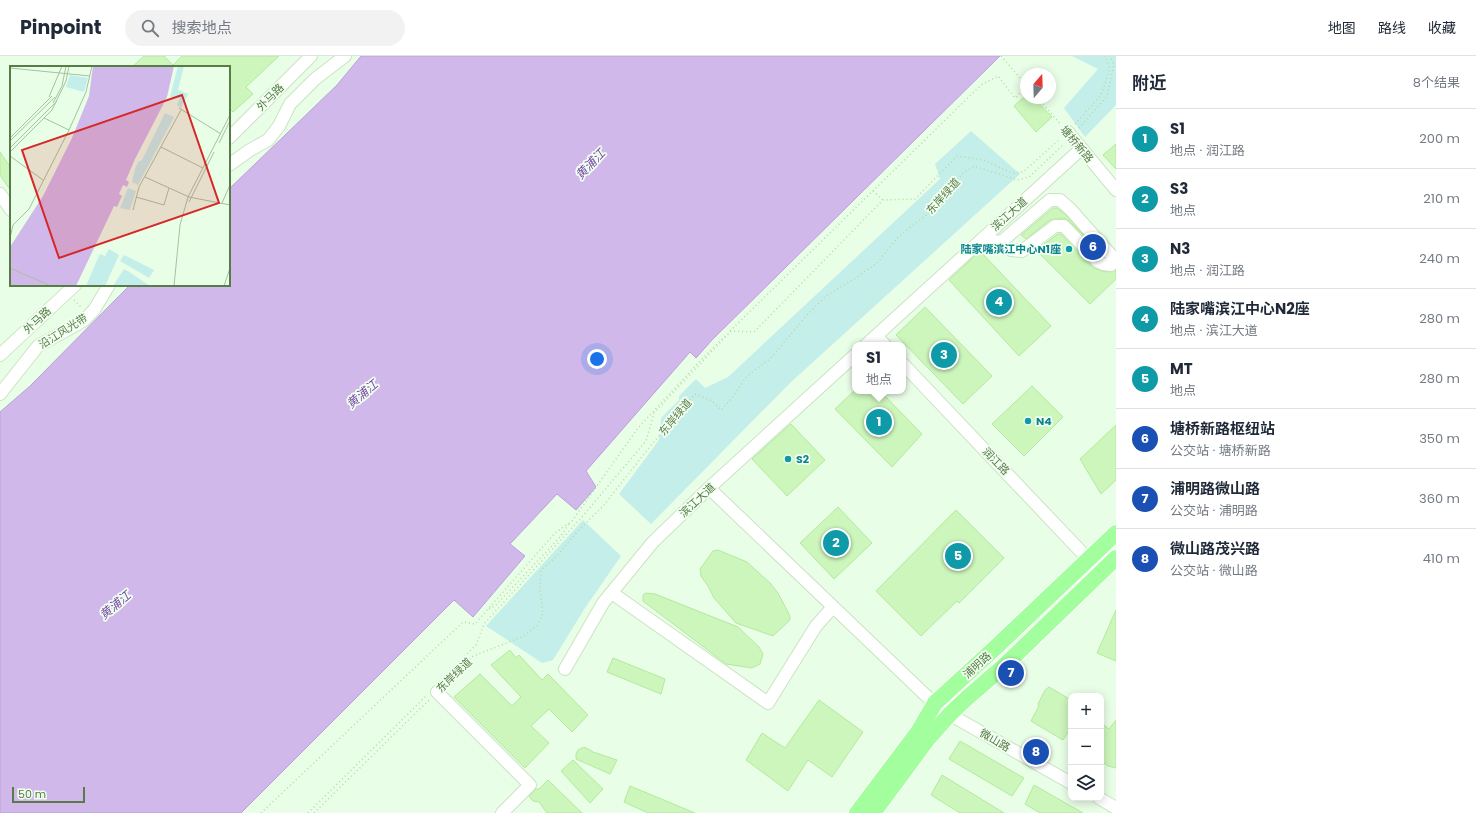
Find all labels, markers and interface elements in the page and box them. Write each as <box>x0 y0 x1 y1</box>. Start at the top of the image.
search box <box>125 10 405 46</box>
text: Pinpoint <box>20 14 101 41</box>
icon: search <box>139 17 161 39</box>
text: 搜索地点 <box>171 17 231 38</box>
text: 地图 <box>1328 18 1356 38</box>
text: 路线 <box>1378 18 1406 38</box>
text: 收藏 <box>1428 18 1456 38</box>
inset map <box>10 66 230 286</box>
north arrow <box>1020 68 1056 104</box>
text: 附近 <box>1132 71 1166 95</box>
text: 8个结果 <box>1413 73 1460 92</box>
street label: 外马路 <box>253 80 287 114</box>
text: S1 <box>1170 118 1185 139</box>
street label: 塘桥新路 <box>1057 122 1097 166</box>
text: 1 <box>1143 129 1147 148</box>
text: 200 m <box>1419 129 1460 148</box>
text: 地点 · 润江路 <box>1170 141 1245 160</box>
water label: 黄浦江 <box>571 144 610 183</box>
street label: 东岸绿道 <box>922 174 964 218</box>
text: S3 <box>1170 178 1188 199</box>
text: 2 <box>1141 189 1149 208</box>
text: 210 m <box>1423 189 1460 208</box>
street label: 滨江大道 <box>987 193 1031 235</box>
text: 地点 <box>1170 201 1196 220</box>
pin: 6 <box>1080 232 1106 262</box>
text: N3 <box>1170 238 1190 259</box>
place label: 陆家嘴滨江中心N1座 <box>961 241 1061 257</box>
marker: 陆家嘴滨江中心N1座 <box>1064 244 1074 254</box>
text: 3 <box>1141 249 1149 268</box>
text: 240 m <box>1419 249 1460 268</box>
text: 地点 · 润江路 <box>1170 261 1245 280</box>
pin: 4 <box>986 287 1012 317</box>
text: 陆家嘴滨江中心N2座 <box>1170 298 1310 319</box>
street label: 外马路 <box>19 303 55 337</box>
text: 4 <box>1141 309 1149 328</box>
text: 280 m <box>1419 309 1460 328</box>
street label: 沿江风光带 <box>35 310 91 352</box>
text: 地点 · 滨江大道 <box>1170 321 1258 340</box>
pin: 3 <box>931 340 957 370</box>
popup <box>852 342 906 394</box>
text: S1 <box>866 347 881 368</box>
your location <box>587 349 607 369</box>
text: MT <box>1170 358 1193 379</box>
text: 5 <box>1141 369 1149 388</box>
text: 280 m <box>1419 369 1460 388</box>
text: 地点 <box>866 370 892 389</box>
water label: 黄浦江 <box>343 375 383 412</box>
text: 地点 <box>1170 381 1196 400</box>
street label: 东岸绿道 <box>655 395 695 439</box>
pin: 1 <box>866 407 892 437</box>
place label: N4 <box>1036 413 1052 429</box>
marker: N4 <box>1023 416 1033 426</box>
text: 塘桥新路枢纽站 <box>1170 418 1275 439</box>
text: 6 <box>1141 429 1149 448</box>
text: 350 m <box>1419 429 1460 448</box>
text: 公交站 · 塘桥新路 <box>1170 441 1271 460</box>
street label: 润江路 <box>979 444 1013 478</box>
place label: S2 <box>796 451 809 467</box>
marker: S2 <box>783 454 793 464</box>
text: 浦明路微山路 <box>1170 478 1260 499</box>
street label: 滨江大道 <box>675 479 719 521</box>
text: 7 <box>1142 489 1148 508</box>
text: 360 m <box>1419 489 1460 508</box>
text: 公交站 · 浦明路 <box>1170 501 1258 520</box>
pin: 2 <box>823 528 849 558</box>
text: 微山路茂兴路 <box>1170 538 1260 559</box>
pin: 5 <box>945 541 971 571</box>
text: 8 <box>1141 549 1149 568</box>
text: 410 m <box>1423 549 1460 568</box>
text: 公交站 · 微山路 <box>1170 561 1258 580</box>
water label: 黄浦江 <box>96 586 136 623</box>
street label: 浦明路 <box>959 648 995 682</box>
street label: 东岸绿道 <box>433 654 475 696</box>
pin: 7 <box>998 658 1024 688</box>
map controls <box>1068 693 1104 801</box>
button: + <box>1068 693 1104 729</box>
street label: 微山路 <box>976 724 1013 755</box>
button: − <box>1068 729 1104 765</box>
pin: 8 <box>1023 737 1049 767</box>
button: layers <box>1068 765 1104 801</box>
scale bar <box>12 785 85 804</box>
text: 50 m <box>18 786 46 802</box>

